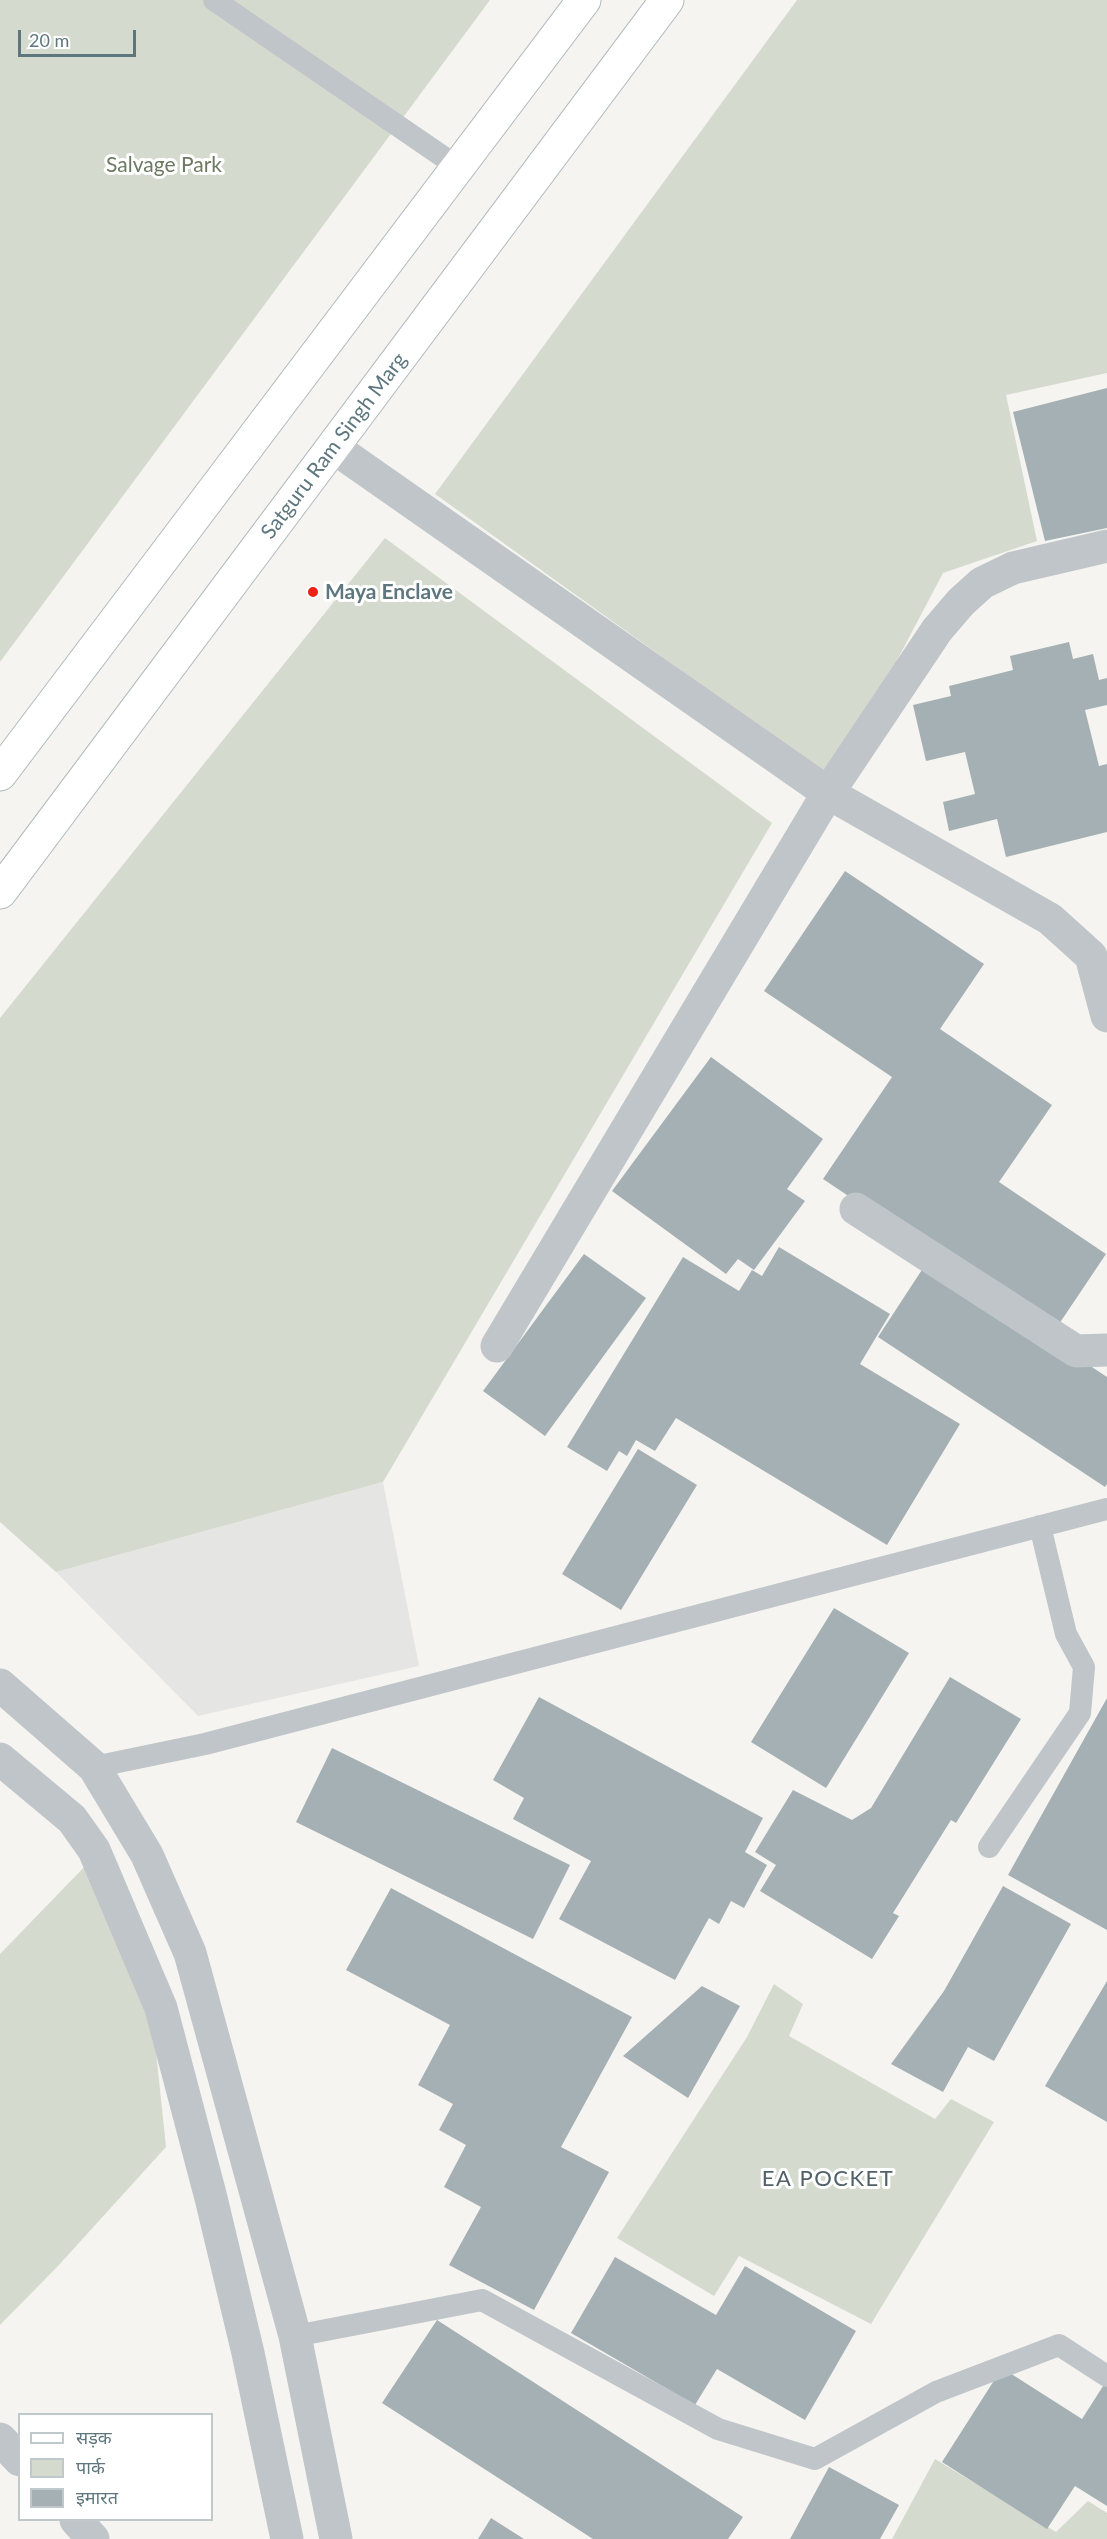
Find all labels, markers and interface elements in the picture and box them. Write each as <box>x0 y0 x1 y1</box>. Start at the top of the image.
scale bar <box>21 18 140 56</box>
text: 20 m <box>29 29 69 51</box>
park label: Salvage Park <box>106 152 222 178</box>
street label: Satguru Ram Singh Marg <box>256 348 412 544</box>
place label: Maya Enclave <box>325 579 453 605</box>
marker: Maya Enclave <box>306 585 320 599</box>
district label: EA POCKET <box>762 2166 894 2192</box>
legend <box>18 2413 213 2521</box>
text: सड़क <box>76 2426 112 2448</box>
text: पार्क <box>76 2456 105 2478</box>
text: इमारत <box>76 2486 118 2508</box>

